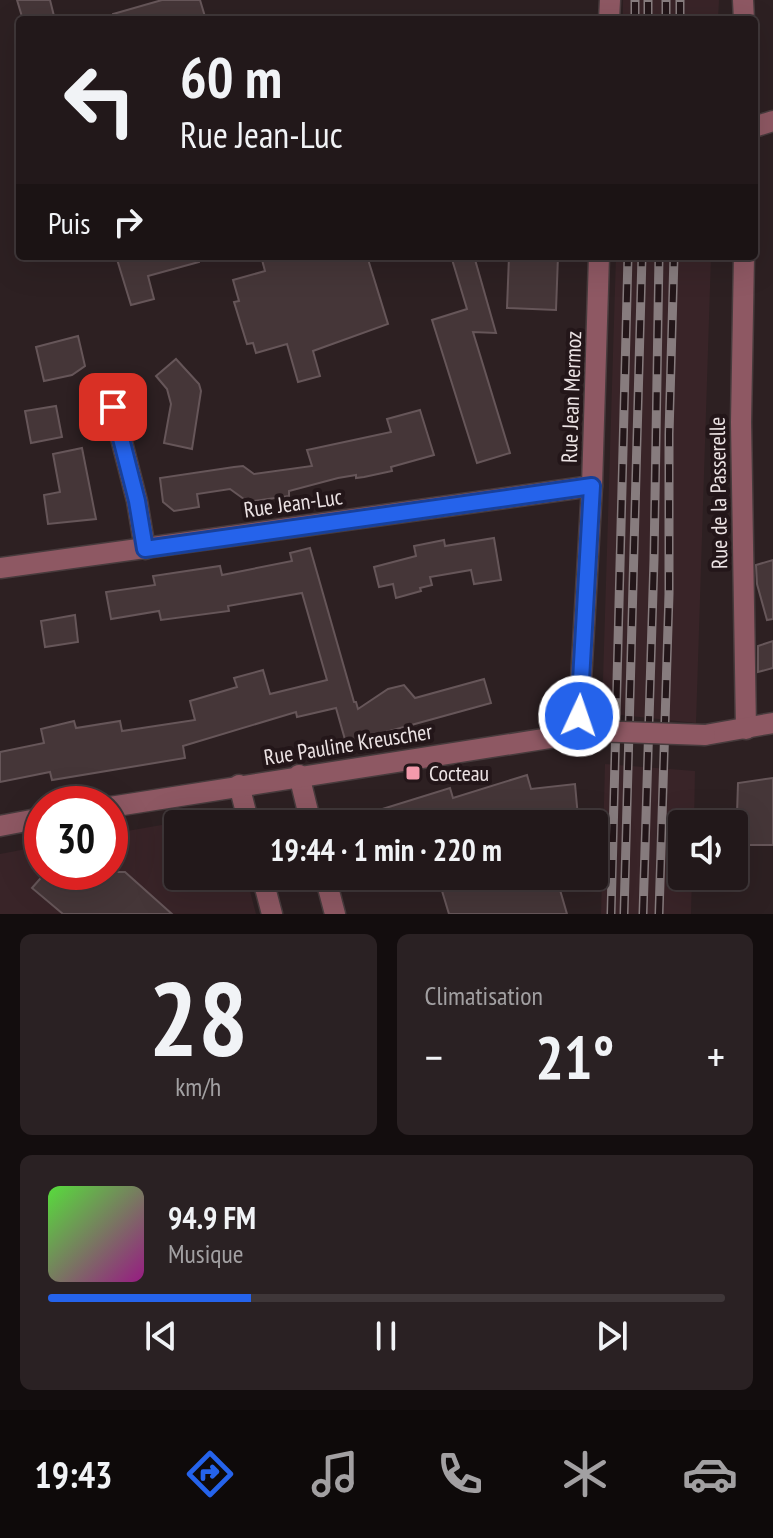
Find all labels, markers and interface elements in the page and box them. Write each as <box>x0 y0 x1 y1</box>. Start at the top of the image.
text: 60 m <box>180 41 282 113</box>
icon: left <box>48 48 152 152</box>
text: Rue Jean-Luc <box>180 111 343 158</box>
icon: right <box>106 200 150 244</box>
text: Puis <box>48 203 90 242</box>
street label: Rue Jean Mermoz <box>555 330 587 463</box>
pin <box>79 373 147 441</box>
icon: arrive <box>91 385 135 429</box>
street label: Rue de la Passerelle <box>703 417 733 569</box>
street label: Rue Jean-Luc <box>242 482 344 524</box>
position arrow <box>537 674 621 758</box>
street label: Rue Pauline Kreuscher <box>262 717 434 771</box>
place label: Cocteau <box>429 759 489 787</box>
marker: Cocteau <box>404 764 422 782</box>
speed limit sign: 30 <box>24 786 128 890</box>
map controls <box>668 810 748 890</box>
button: sound <box>668 810 748 890</box>
text: 19:44 · 1 min · 220 m <box>270 830 502 869</box>
text: 28 <box>149 950 248 1085</box>
text: Climatisation <box>425 979 543 1012</box>
text: 21° <box>535 1018 614 1096</box>
text: − <box>425 1028 443 1085</box>
text: + <box>707 1028 725 1085</box>
text: km/h <box>175 1070 221 1103</box>
text: 94.9 FM <box>168 1198 256 1237</box>
text: Musique <box>168 1237 244 1270</box>
icon: previous <box>139 1314 183 1358</box>
icon: pause <box>364 1314 408 1358</box>
icon: next <box>590 1314 634 1358</box>
icon: directions <box>182 1446 238 1502</box>
icon: music <box>307 1446 363 1502</box>
icon: phone <box>432 1446 488 1502</box>
icon: climate <box>557 1446 613 1502</box>
icon: car <box>682 1446 738 1502</box>
text: 19:43 <box>35 1451 112 1498</box>

